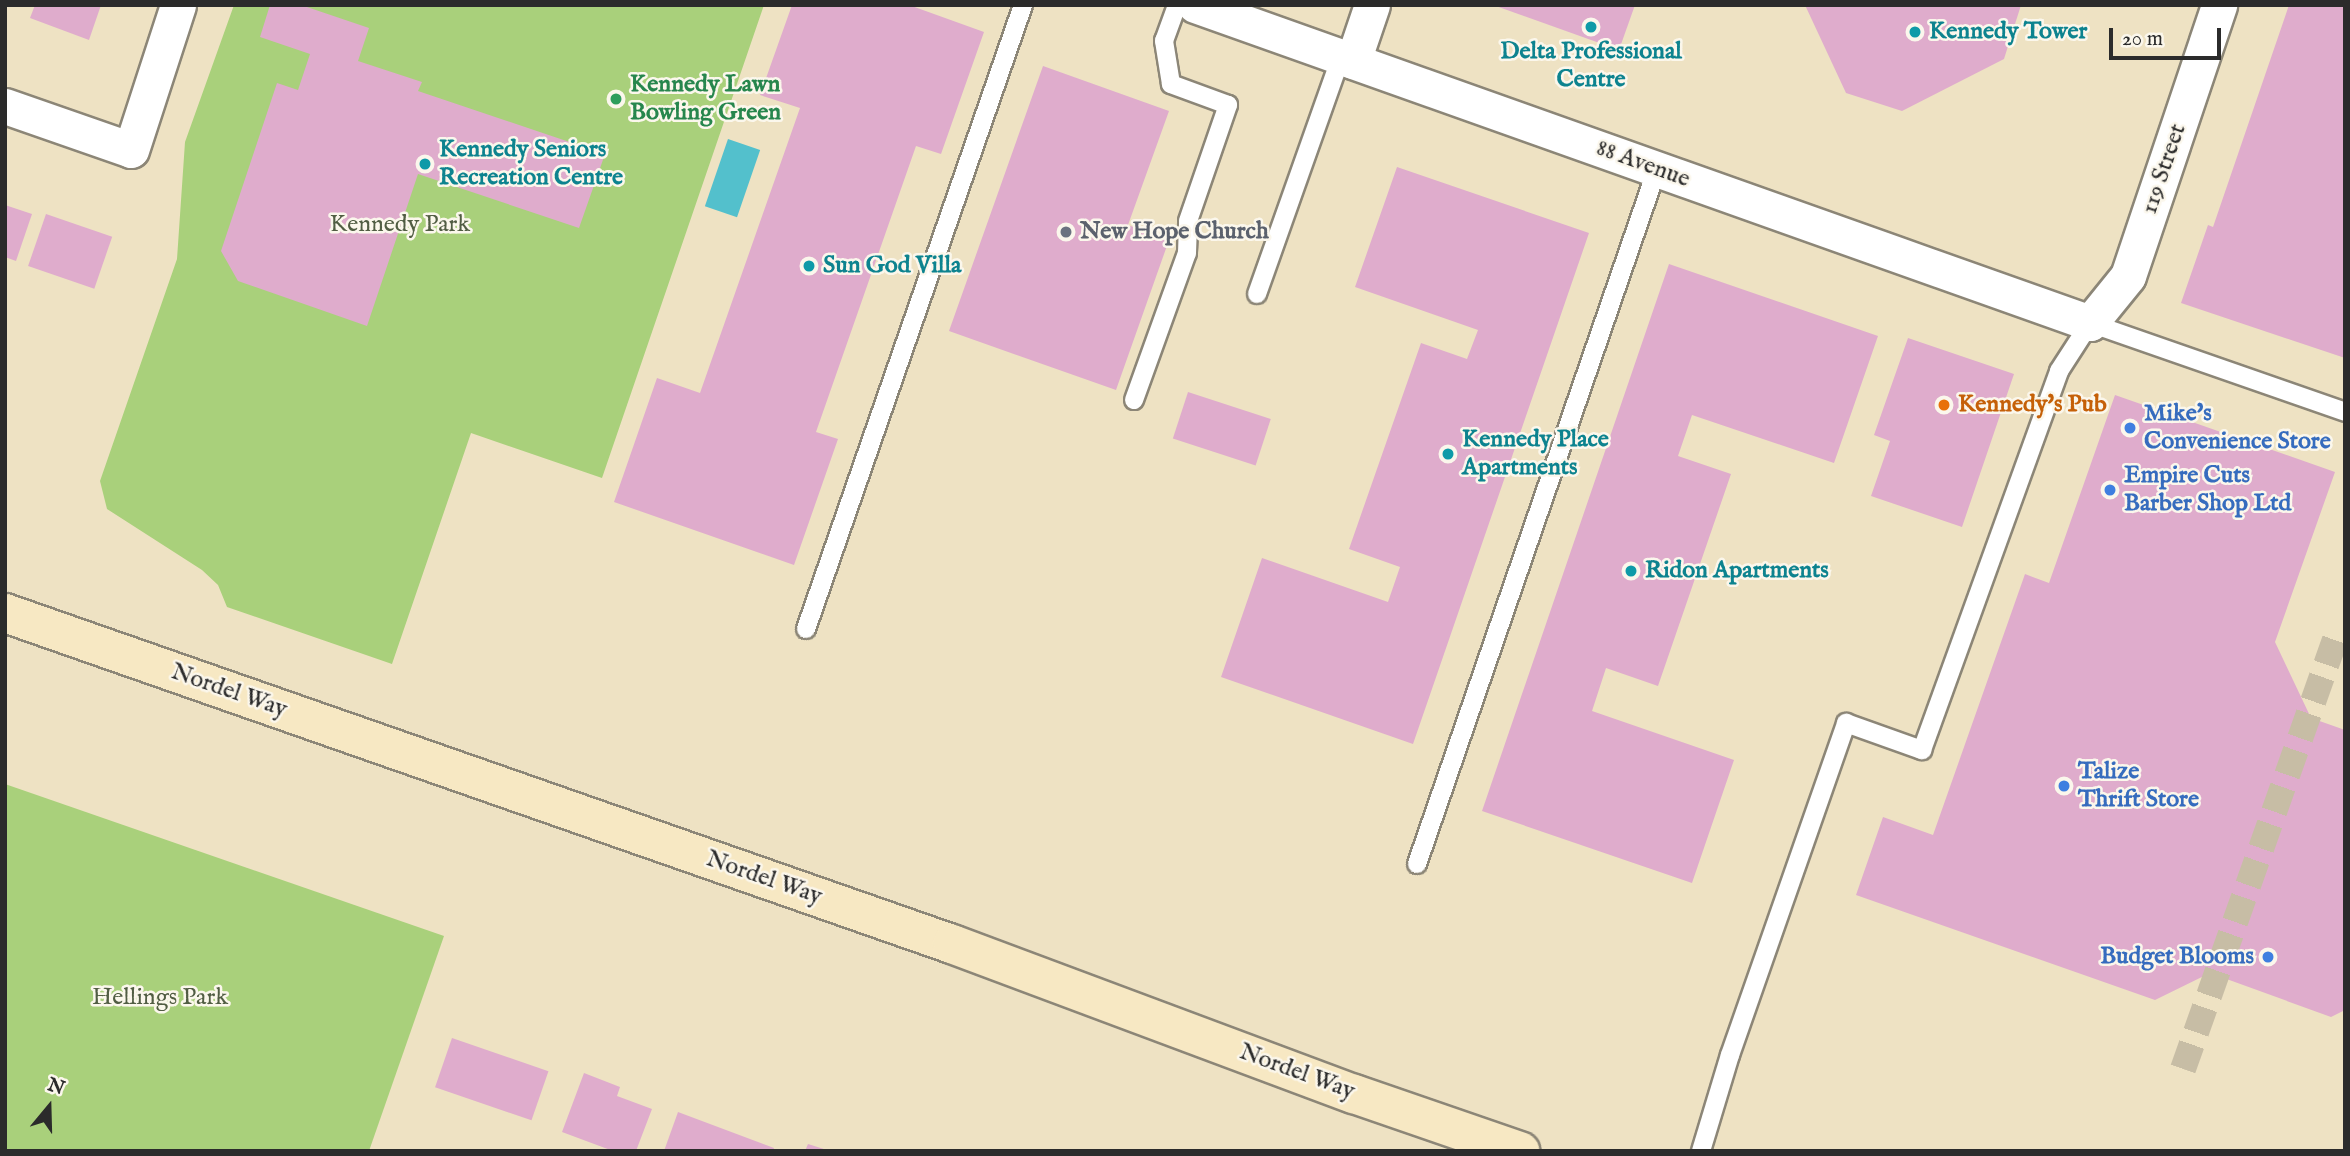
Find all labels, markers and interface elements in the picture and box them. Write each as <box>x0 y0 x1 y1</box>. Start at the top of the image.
scale bar <box>2112 14 2224 58</box>
place label: Kennedy Tower <box>1929 18 2087 46</box>
marker: Delta Professional Centre <box>1583 19 1599 35</box>
marker: Kennedy Tower <box>1907 24 1923 40</box>
text: 20 m <box>2122 26 2163 53</box>
place label: Delta Professional Centre <box>1500 38 1682 94</box>
place label: Kennedy Lawn Bowling Green <box>630 71 781 127</box>
marker: Kennedy Lawn Bowling Green <box>608 91 624 107</box>
street label: 119 Street <box>2135 120 2193 218</box>
street label: 88 Avenue <box>1592 134 1694 194</box>
place label: Kennedy Seniors Recreation Centre <box>439 136 623 192</box>
marker: Kennedy Seniors Recreation Centre <box>417 156 433 172</box>
park label: Kennedy Park <box>330 211 470 239</box>
place label: New Hope Church <box>1080 218 1269 246</box>
marker: New Hope Church <box>1058 224 1074 240</box>
place label: Sun God Villa <box>823 252 961 280</box>
marker: Sun God Villa <box>801 258 817 274</box>
place label: Kennedy's Pub <box>1958 391 2107 419</box>
marker: Kennedy's Pub <box>1936 397 1952 413</box>
place label: Mike's Convenience Store <box>2144 400 2331 456</box>
marker: Mike's Convenience Store <box>2122 420 2138 436</box>
place label: Kennedy Place Apartments <box>1462 426 1609 482</box>
marker: Kennedy Place Apartments <box>1440 446 1456 462</box>
place label: Empire Cuts Barber Shop Ltd <box>2124 462 2291 518</box>
marker: Empire Cuts Barber Shop Ltd <box>2102 482 2118 498</box>
place label: Ridon Apartments <box>1645 557 1829 585</box>
marker: Ridon Apartments <box>1623 563 1639 579</box>
street label: Nordel Way <box>167 658 291 724</box>
place label: Talize Thrift Store <box>2078 758 2199 814</box>
marker: Talize Thrift Store <box>2056 778 2072 794</box>
street label: Nordel Way <box>702 845 826 911</box>
place label: Budget Blooms <box>2100 943 2254 971</box>
marker: Budget Blooms <box>2260 949 2276 965</box>
park label: Hellings Park <box>92 984 228 1012</box>
street label: Nordel Way <box>1235 1038 1359 1106</box>
north arrow <box>14 1072 84 1142</box>
text: N <box>44 1073 68 1101</box>

